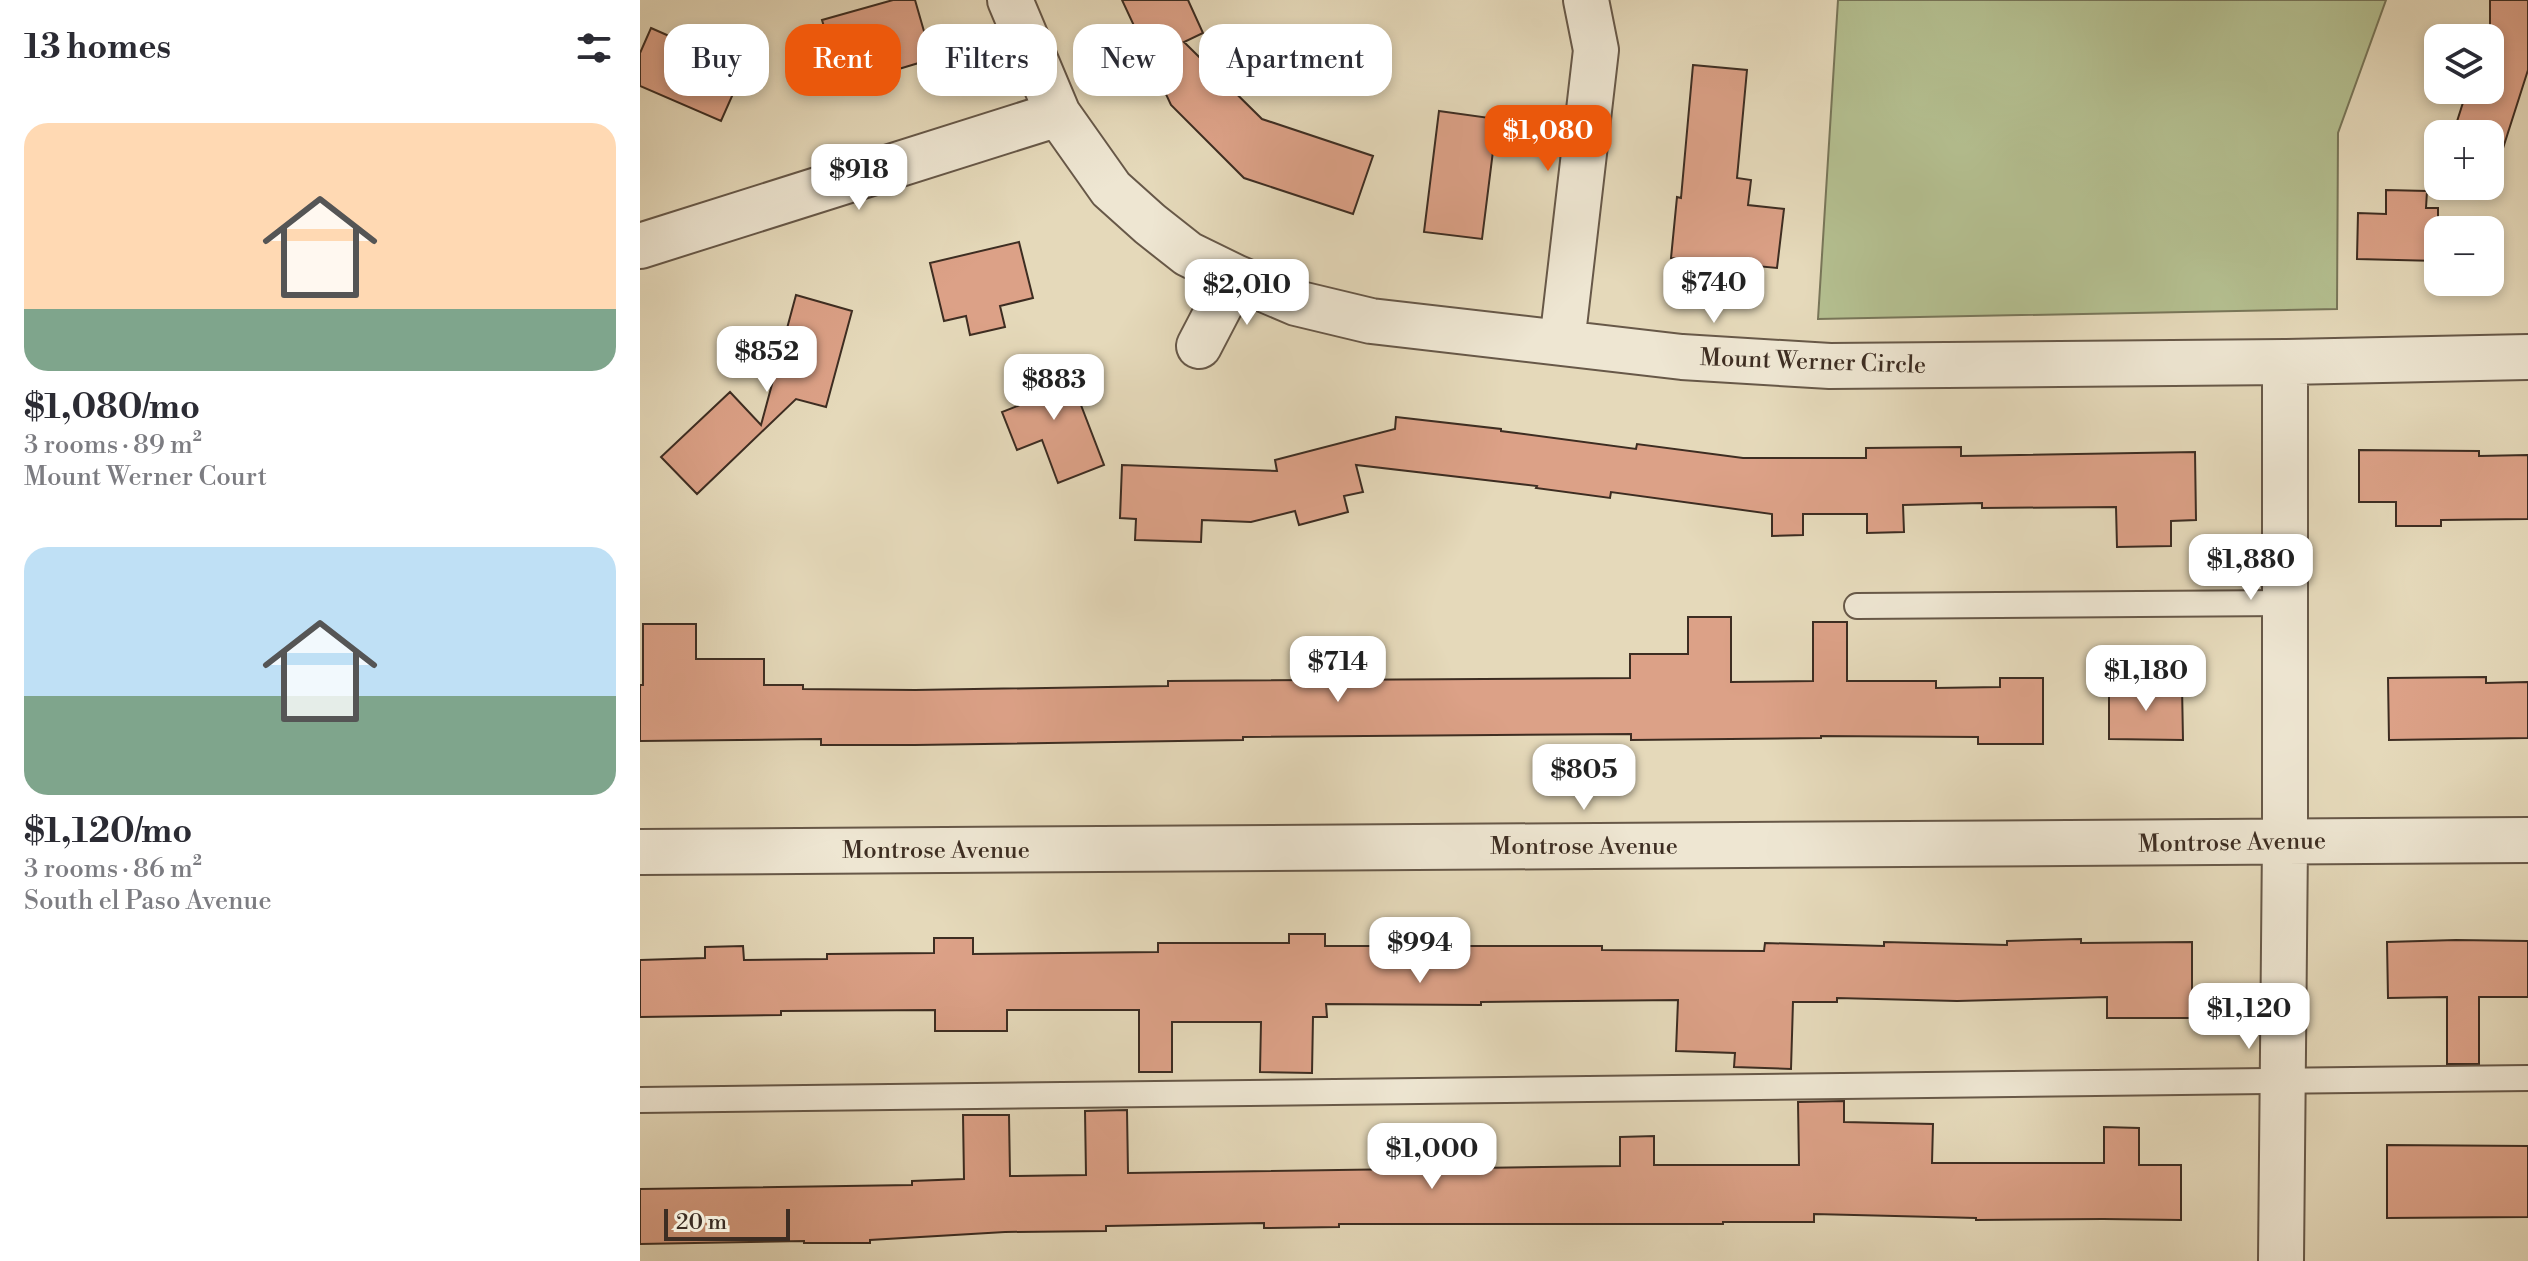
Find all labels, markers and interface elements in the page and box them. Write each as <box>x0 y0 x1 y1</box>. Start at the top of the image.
chip: Buy <box>664 24 769 96</box>
chip: Rent <box>785 24 901 96</box>
chip: Filters <box>917 24 1057 96</box>
chip: New <box>1073 24 1183 96</box>
chip: Apartment <box>1199 24 1392 96</box>
map controls <box>2424 24 2504 296</box>
button: layers <box>2424 24 2504 104</box>
icon: filters <box>572 26 616 70</box>
text: 13 homes <box>24 27 171 69</box>
pin: $1,080 <box>1483 105 1613 173</box>
text: $1,080 <box>1503 115 1593 147</box>
button: + <box>2424 120 2504 200</box>
pin: $918 <box>812 144 906 212</box>
text: $918 <box>829 154 889 186</box>
icon: home <box>248 175 392 319</box>
button: − <box>2424 216 2504 296</box>
pin: $740 <box>1667 257 1761 325</box>
pin: $2,010 <box>1182 259 1312 327</box>
text: $740 <box>1681 267 1747 299</box>
text: $2,010 <box>1203 269 1291 301</box>
pin: $852 <box>720 326 814 394</box>
text: $852 <box>735 336 799 368</box>
street label: Mount Werner Circle <box>1699 343 1927 381</box>
pin: $883 <box>1007 354 1101 422</box>
text: $883 <box>1022 364 1086 396</box>
text: $1,080/mo <box>24 387 200 429</box>
text: 3 rooms · 89 m² <box>24 429 202 461</box>
text: Mount Werner Court <box>24 461 267 493</box>
pin: $1,880 <box>2186 534 2316 602</box>
text: $1,880 <box>2207 544 2295 576</box>
icon: home <box>248 599 392 743</box>
pin: $714 <box>1291 636 1385 704</box>
pin: $1,180 <box>2081 645 2211 713</box>
text: $714 <box>1308 646 1368 678</box>
text: $1,180 <box>2104 655 2188 687</box>
pin: $805 <box>1537 744 1631 812</box>
text: $805 <box>1550 754 1618 786</box>
text: $1,120/mo <box>24 811 192 853</box>
street label: Montrose Avenue <box>2138 826 2326 860</box>
street label: Montrose Avenue <box>1490 832 1678 862</box>
street label: Montrose Avenue <box>842 836 1030 866</box>
text: 3 rooms · 86 m² <box>24 853 202 885</box>
text: South el Paso Avenue <box>24 885 272 917</box>
pin: $994 <box>1373 917 1467 985</box>
text: $994 <box>1387 927 1453 959</box>
pin: $1,120 <box>2184 983 2314 1051</box>
text: $1,120 <box>2207 993 2291 1025</box>
pin: $1,000 <box>1367 1123 1497 1191</box>
text: $1,000 <box>1386 1133 1478 1165</box>
scale bar <box>664 1205 790 1241</box>
text: 20 m <box>676 1209 727 1236</box>

